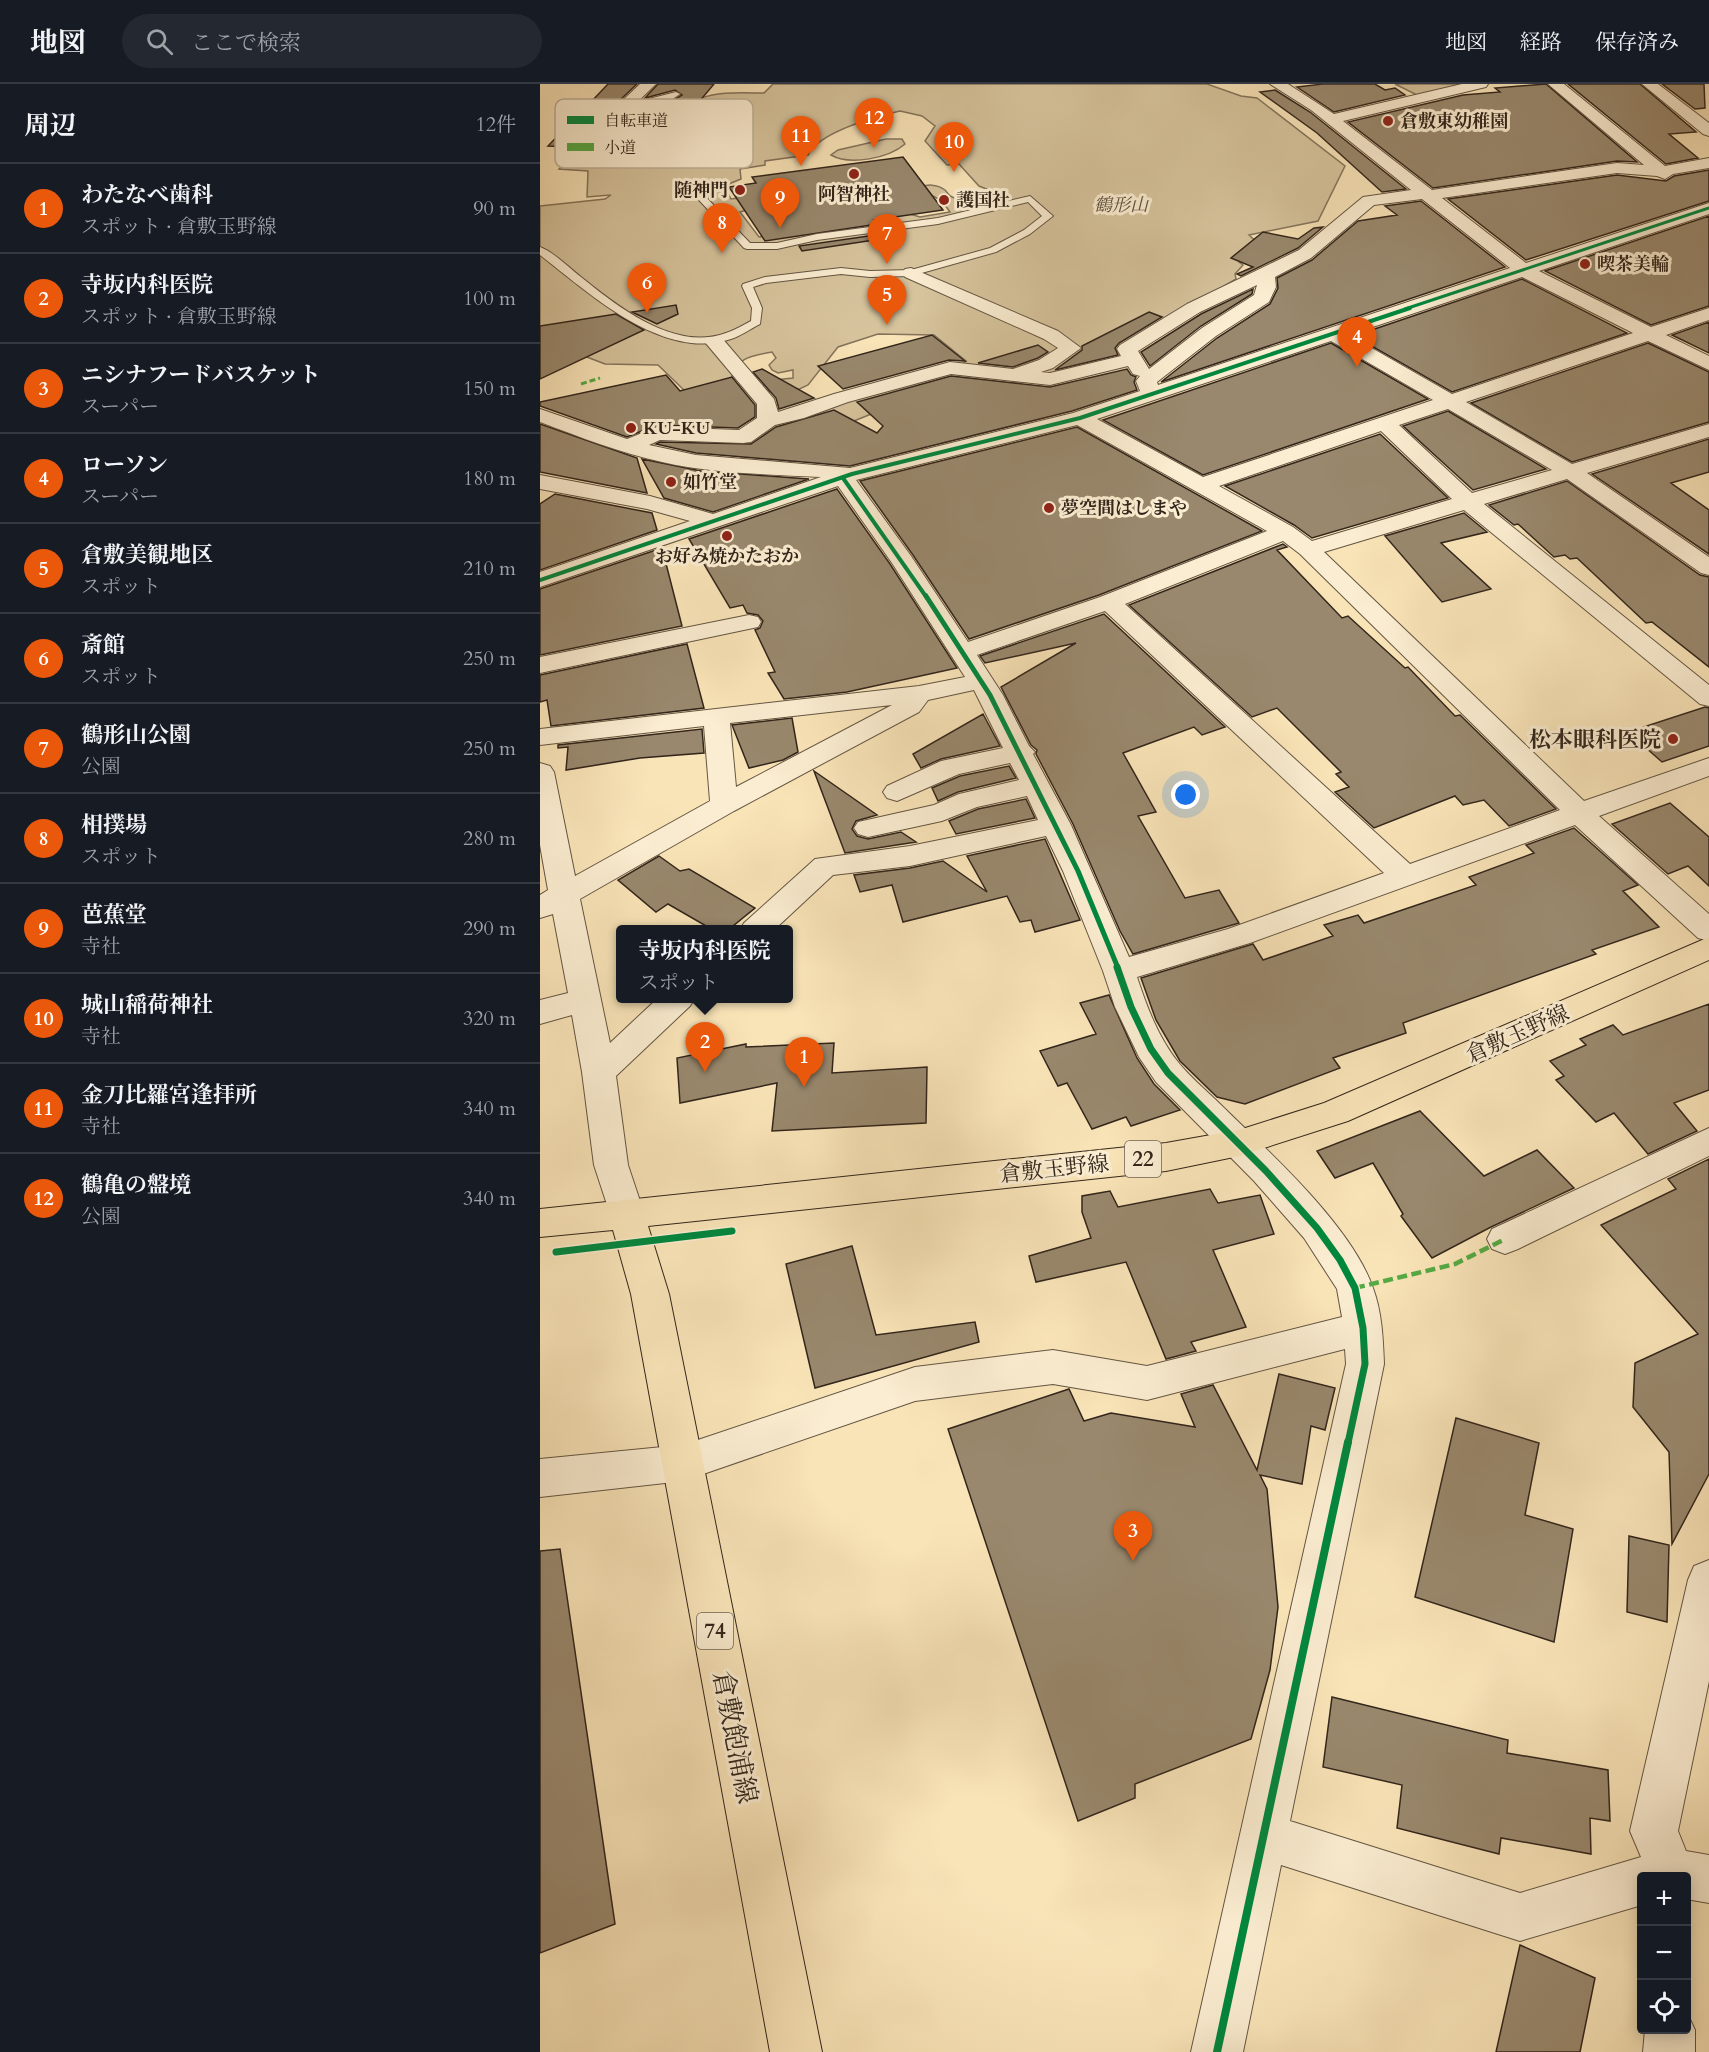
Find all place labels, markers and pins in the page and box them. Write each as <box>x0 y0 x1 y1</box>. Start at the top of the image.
pin: 12 <box>854 98 894 148</box>
place label: 倉敷東幼稚園 <box>1400 109 1508 134</box>
marker: 倉敷東幼稚園 <box>1381 114 1395 128</box>
pin: 11 <box>782 116 820 166</box>
pin: 10 <box>934 122 974 172</box>
marker: 阿智神社 <box>847 167 861 181</box>
place label: 随神門 <box>674 178 728 203</box>
pin: 9 <box>760 178 800 228</box>
place label: 阿智神社 <box>818 182 890 207</box>
marker: 随神門 <box>733 183 747 197</box>
place label: 護国社 <box>956 188 1010 213</box>
marker: 護国社 <box>937 193 951 207</box>
pin: 8 <box>702 204 741 253</box>
pin: 7 <box>868 214 906 264</box>
place label: 喫茶美輪 <box>1597 252 1669 277</box>
marker: 喫茶美輪 <box>1578 257 1592 271</box>
pin: 6 <box>628 264 666 313</box>
pin: 5 <box>868 276 906 325</box>
pin: 4 <box>1338 318 1376 367</box>
place label: KU-KU <box>643 416 710 441</box>
marker: KU-KU <box>624 421 638 435</box>
place label: 如竹堂 <box>683 470 737 495</box>
marker: 如竹堂 <box>664 475 678 489</box>
place label: 夢空間はしまや <box>1061 496 1187 521</box>
marker: 夢空間はしまや <box>1042 501 1056 515</box>
marker: お好み焼かたおか <box>720 529 734 543</box>
place label: お好み焼かたおか <box>655 544 799 569</box>
place label: 松本眼科医院 <box>1529 725 1661 755</box>
marker: 松本眼科医院 <box>1666 732 1680 746</box>
pin: 2 <box>686 1022 724 1072</box>
pin: 1 <box>784 1038 824 1087</box>
pin: 3 <box>1114 1512 1152 1561</box>

